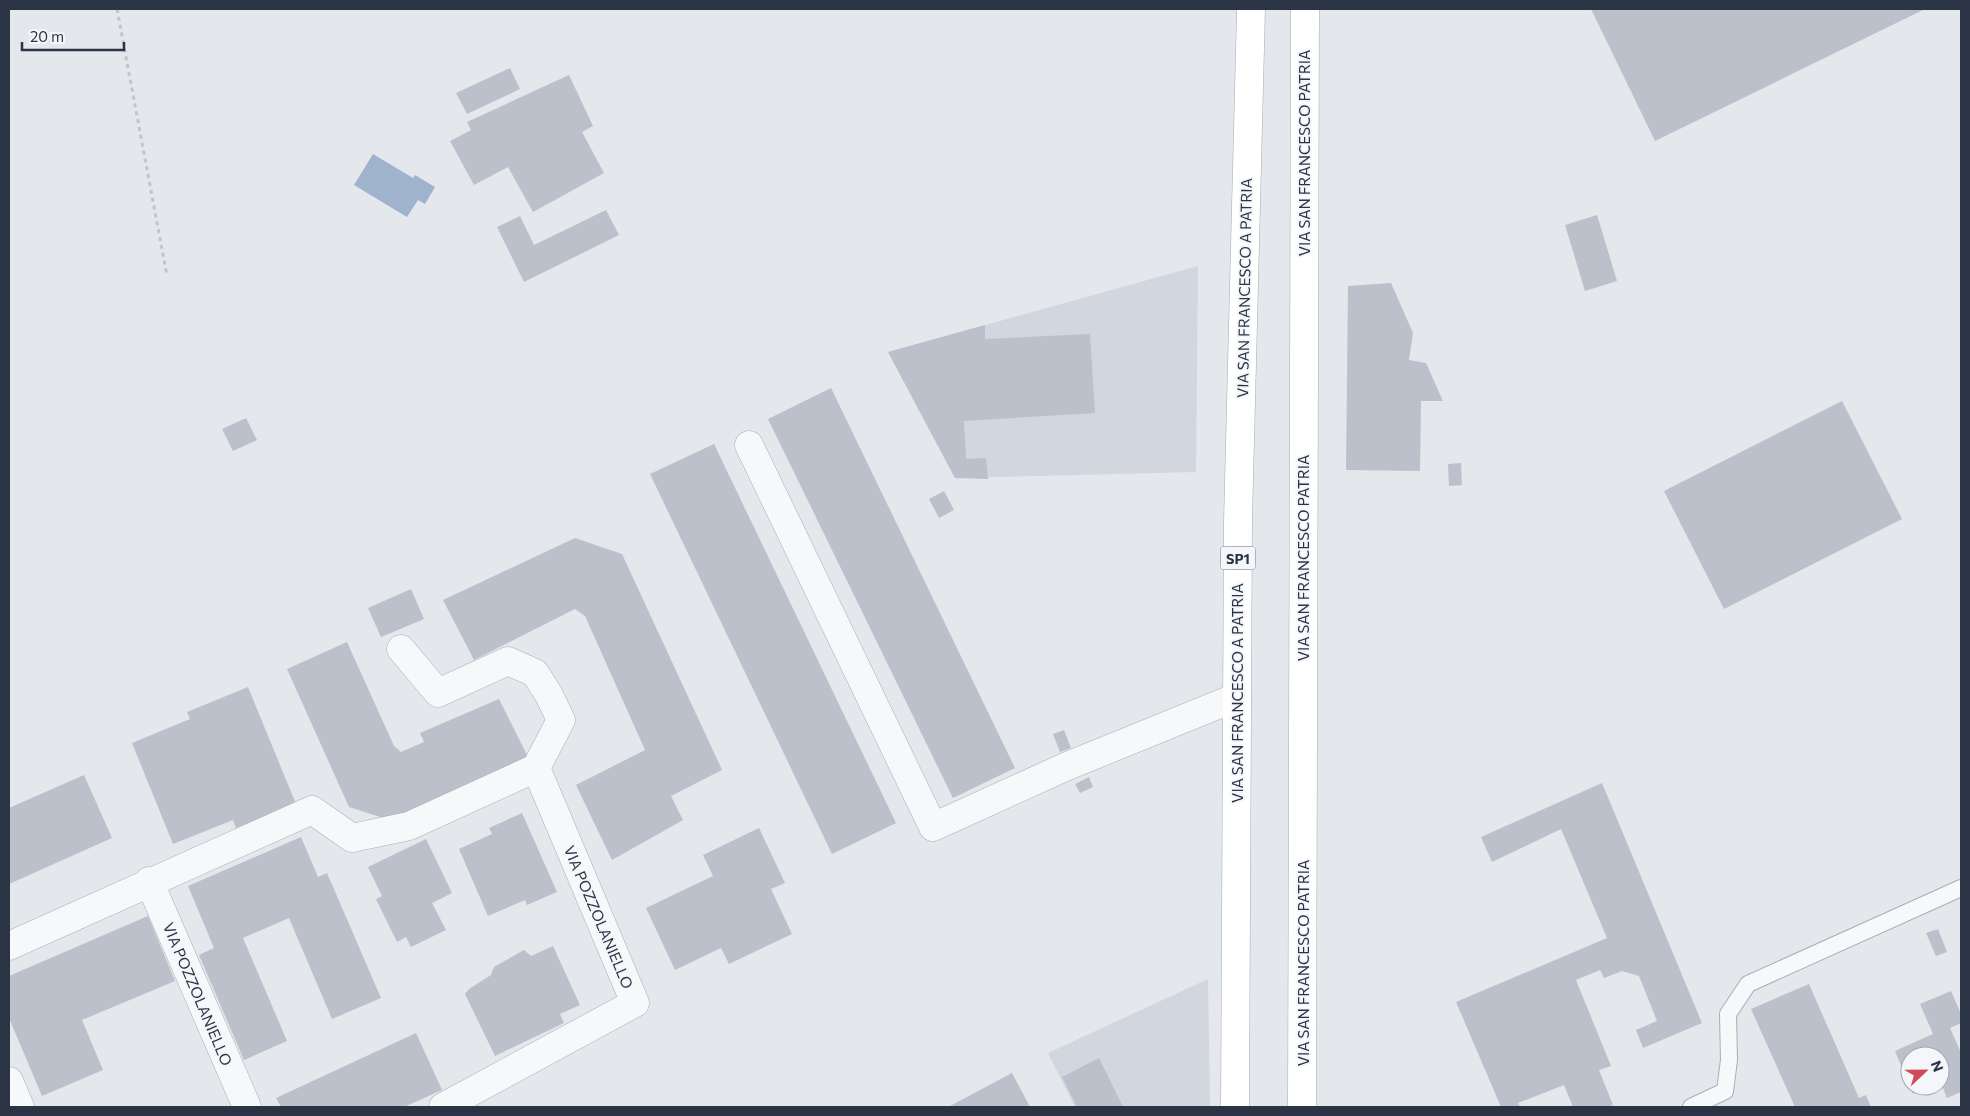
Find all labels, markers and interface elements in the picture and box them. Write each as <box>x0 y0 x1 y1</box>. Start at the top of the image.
scale bar <box>22 20 125 52</box>
text: 20 m <box>30 27 64 45</box>
street label: VIA SAN FRANCESCO PATRIA <box>1295 50 1313 256</box>
street label: VIA SAN FRANCESCO A PATRIA <box>1233 178 1255 398</box>
street label: VIA SAN FRANCESCO PATRIA <box>1294 455 1312 661</box>
road number: SP1 <box>1220 546 1256 570</box>
street label: VIA SAN FRANCESCO A PATRIA <box>1228 583 1246 803</box>
street label: VIA POZZOLANIELLO <box>561 843 637 991</box>
street label: VIA SAN FRANCESCO PATRIA <box>1294 860 1312 1066</box>
street label: VIA POZZOLANIELLO <box>160 920 236 1068</box>
north arrow <box>1900 1046 1950 1096</box>
text: N <box>1928 1058 1947 1074</box>

